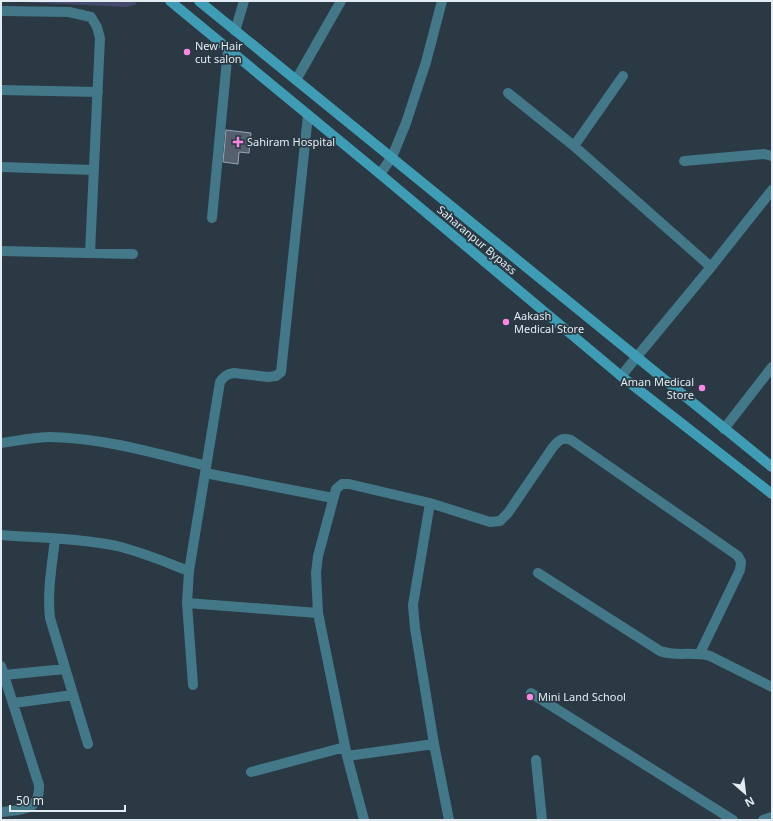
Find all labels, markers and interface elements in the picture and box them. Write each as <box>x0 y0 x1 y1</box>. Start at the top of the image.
place label: New Hair cut salon <box>195 38 243 66</box>
marker: New Hair cut salon <box>182 47 192 57</box>
place label: Sahiram Hospital <box>247 134 335 149</box>
marker: Sahiram Hospital <box>232 136 244 148</box>
street label: Saharanpur Bypass <box>434 202 520 277</box>
place label: Aakash Medical Store <box>514 308 584 336</box>
marker: Aakash Medical Store <box>501 317 511 327</box>
place label: Aman Medical Store <box>621 374 694 402</box>
marker: Aman Medical Store <box>697 383 707 393</box>
place label: Mini Land School <box>538 689 626 704</box>
marker: Mini Land School <box>525 692 535 702</box>
north arrow <box>725 773 765 813</box>
scale bar <box>10 787 125 813</box>
text: 50 m <box>16 792 44 809</box>
text: N <box>742 794 757 811</box>

